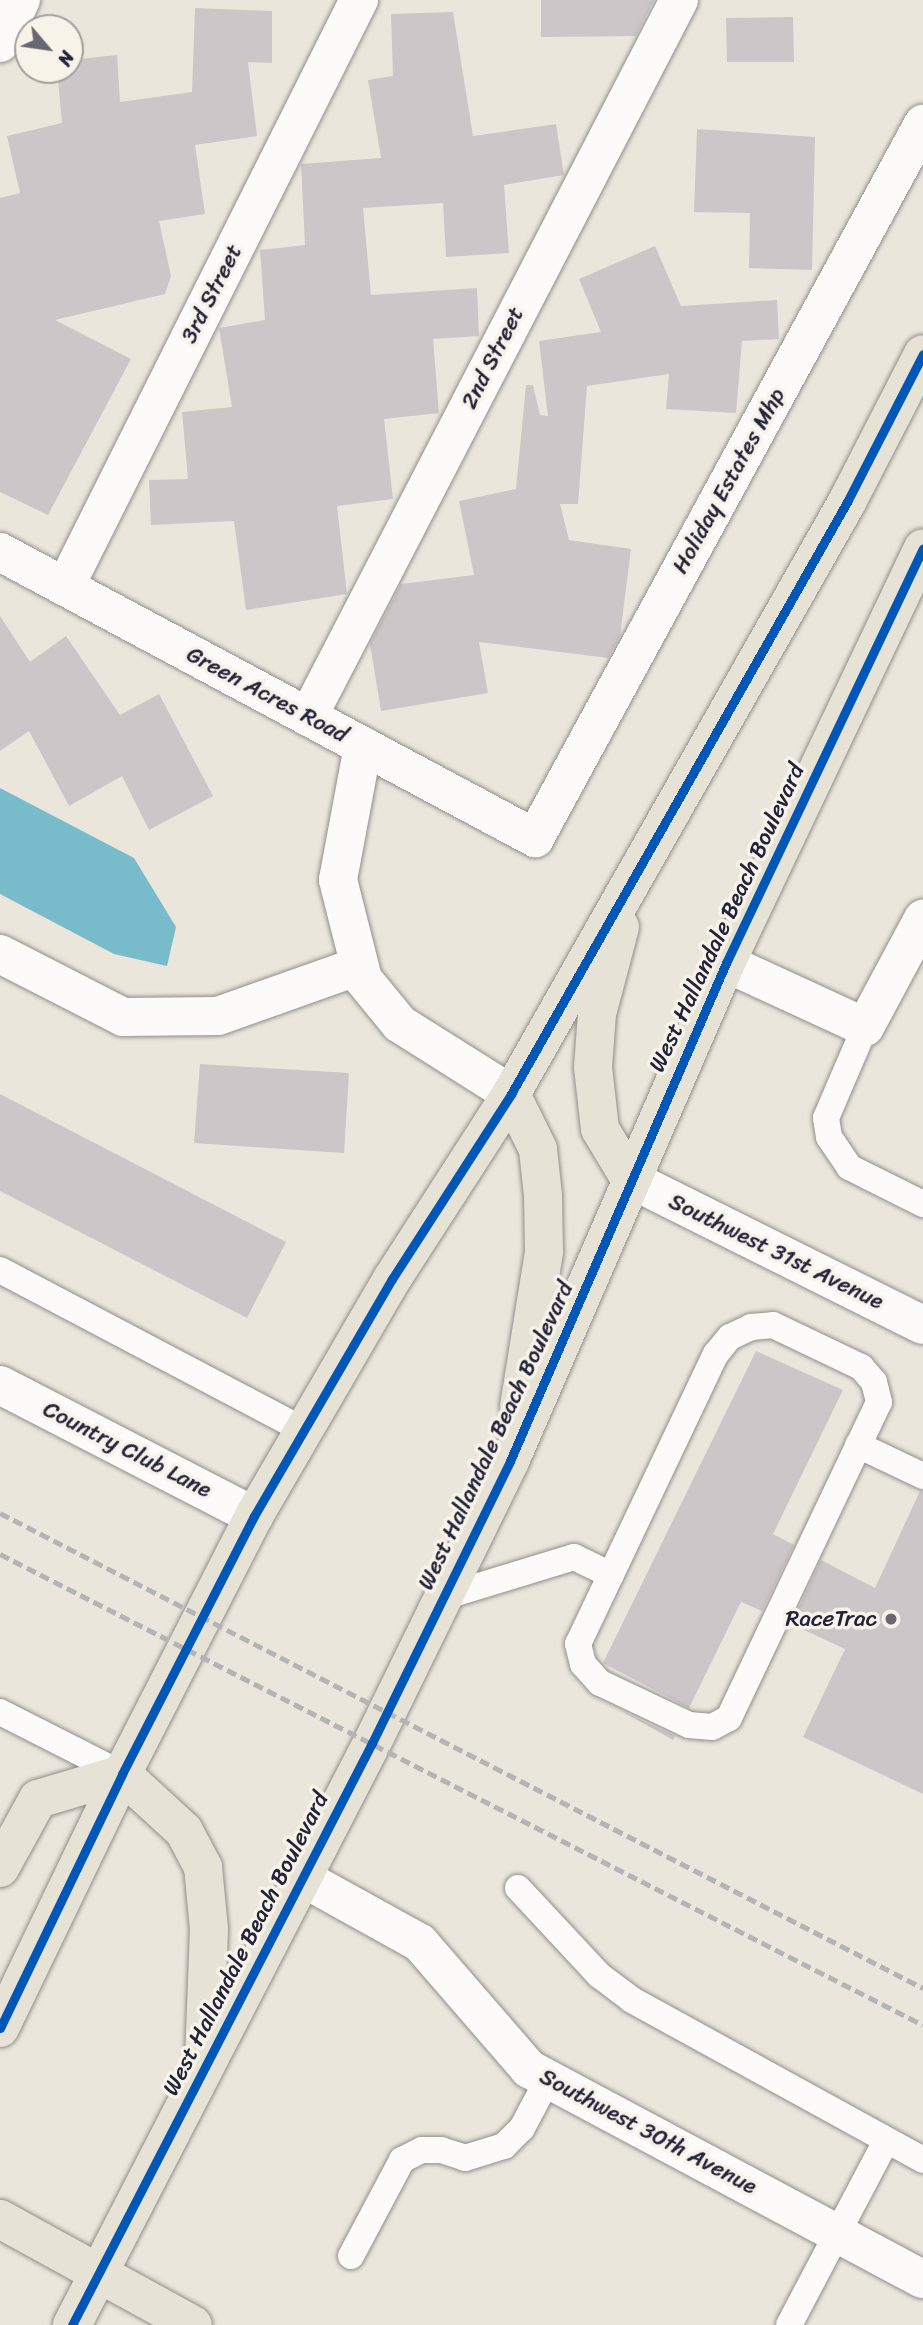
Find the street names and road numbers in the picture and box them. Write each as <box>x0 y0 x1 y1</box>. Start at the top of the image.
street label: 3rd Street <box>175 240 249 348</box>
street label: 2nd Street <box>456 302 530 414</box>
street label: Holiday Estates Mhp <box>667 383 791 579</box>
street label: Green Acres Road <box>182 641 352 749</box>
street label: West Hallandale Beach Boulevard <box>643 760 811 1076</box>
street label: Southwest 31st Avenue <box>664 1188 888 1316</box>
street label: West Hallandale Beach Boulevard <box>412 1278 580 1594</box>
street label: Country Club Lane <box>38 1395 216 1505</box>
street label: West Hallandale Beach Boulevard <box>157 1788 335 2100</box>
street label: Southwest 30th Avenue <box>534 2063 762 2201</box>

